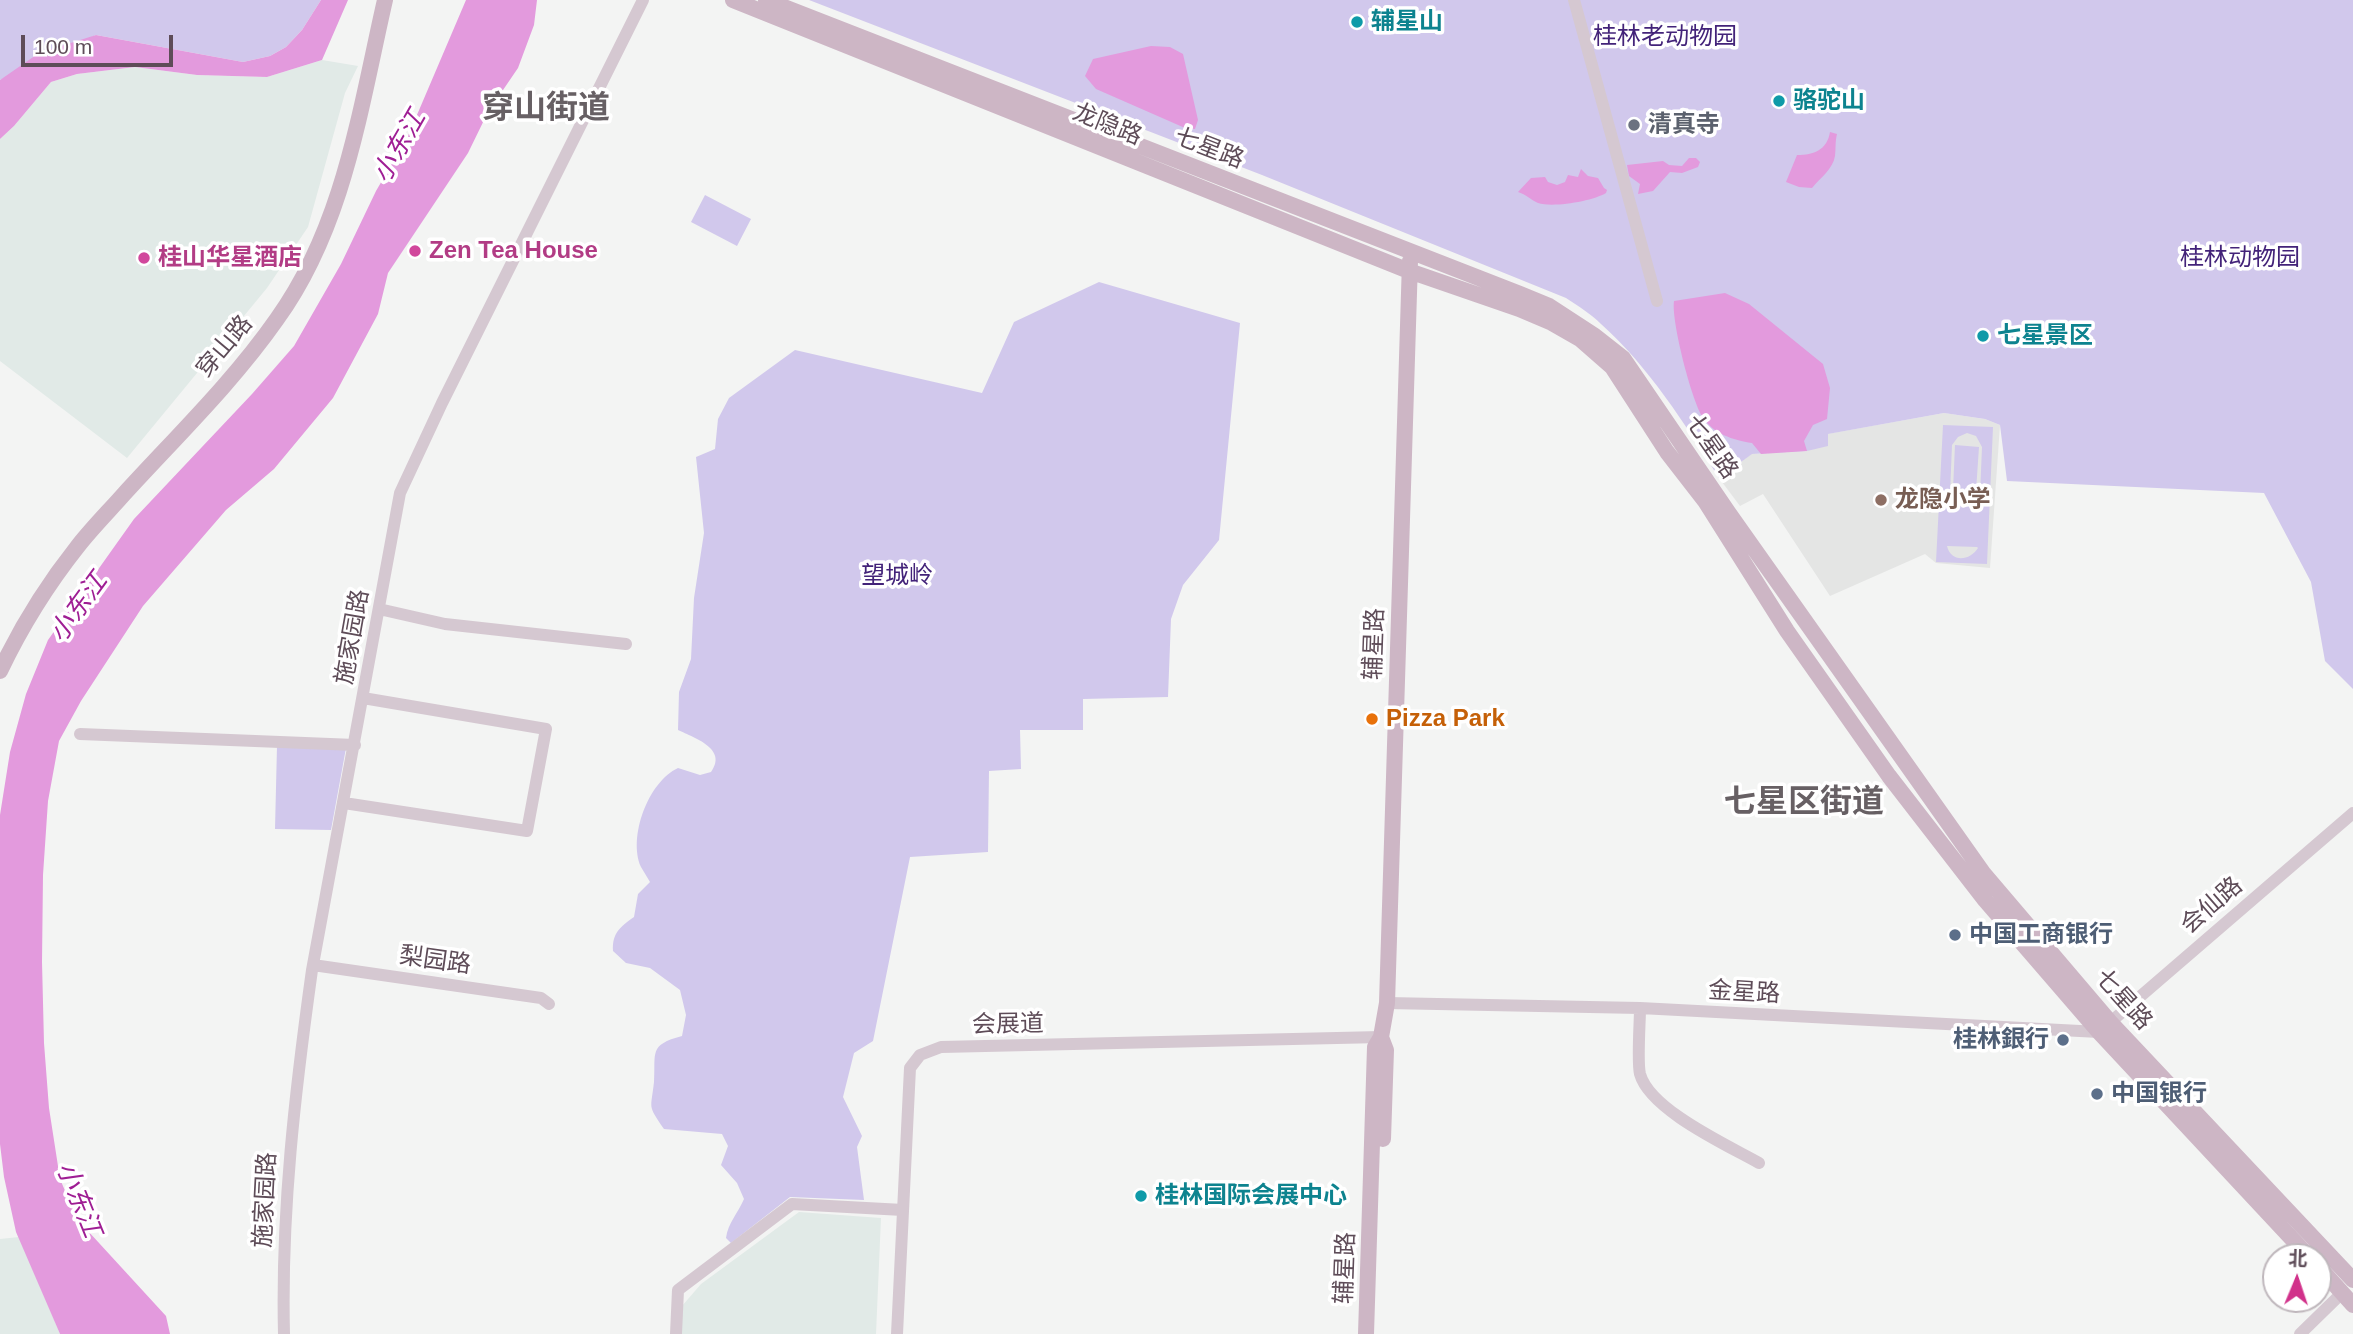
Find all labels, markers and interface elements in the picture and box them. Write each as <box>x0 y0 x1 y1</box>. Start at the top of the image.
place label: 辅星山 <box>1371 8 1443 36</box>
marker: 辅星山 <box>1349 14 1365 30</box>
scale bar <box>24 21 177 65</box>
park label: 桂林老动物园 <box>1593 23 1737 51</box>
text: 100 m <box>34 35 92 58</box>
place label: 骆驼山 <box>1793 87 1865 115</box>
district label: 穿山街道 <box>482 90 610 128</box>
marker: 骆驼山 <box>1771 93 1787 109</box>
street label: 龙隐路 <box>1068 98 1146 152</box>
water label: 小东江 <box>367 105 433 189</box>
place label: 清真寺 <box>1648 111 1720 139</box>
marker: 清真寺 <box>1626 117 1642 133</box>
street label: 七星路 <box>1170 123 1248 175</box>
place label: Zen Tea House <box>429 237 598 265</box>
marker: Zen Tea House <box>407 243 423 259</box>
place label: 桂山华星酒店 <box>158 244 302 272</box>
park label: 桂林动物园 <box>2180 244 2300 272</box>
marker: 桂山华星酒店 <box>136 250 152 266</box>
street label: 穿山路 <box>191 310 259 384</box>
place label: 七星景区 <box>1997 322 2093 350</box>
marker: 七星景区 <box>1975 328 1991 344</box>
street label: 七星路 <box>1679 409 1743 485</box>
place label: 龙隐小学 <box>1895 486 1991 514</box>
marker: 龙隐小学 <box>1873 492 1889 508</box>
park label: 望城岭 <box>861 562 933 590</box>
water label: 小东江 <box>43 567 115 649</box>
street label: 施家园路 <box>330 587 376 687</box>
street label: 辅星路 <box>1359 608 1391 680</box>
place label: Pizza Park <box>1386 705 1505 733</box>
marker: Pizza Park <box>1364 711 1380 727</box>
district label: 七星区街道 <box>1724 784 1884 822</box>
street label: 会仙路 <box>2175 872 2249 940</box>
place label: 中国工商银行 <box>1969 921 2113 949</box>
marker: 中国工商银行 <box>1947 927 1963 943</box>
street label: 梨园路 <box>397 942 473 980</box>
street label: 七星路 <box>2088 964 2158 1036</box>
street label: 金星路 <box>1707 977 1781 1009</box>
street label: 会展道 <box>972 1010 1044 1040</box>
place label: 桂林銀行 <box>1953 1026 2049 1054</box>
marker: 桂林銀行 <box>2055 1032 2071 1048</box>
place label: 中国银行 <box>2111 1080 2207 1108</box>
marker: 中国银行 <box>2089 1086 2105 1102</box>
street label: 施家园路 <box>249 1151 283 1249</box>
water label: 小东江 <box>49 1158 107 1242</box>
place label: 桂林国际会展中心 <box>1155 1182 1347 1210</box>
marker: 桂林国际会展中心 <box>1133 1188 1149 1204</box>
street label: 辅星路 <box>1330 1232 1362 1304</box>
north arrow <box>2262 1243 2332 1313</box>
text: 北 <box>2288 1248 2308 1269</box>

